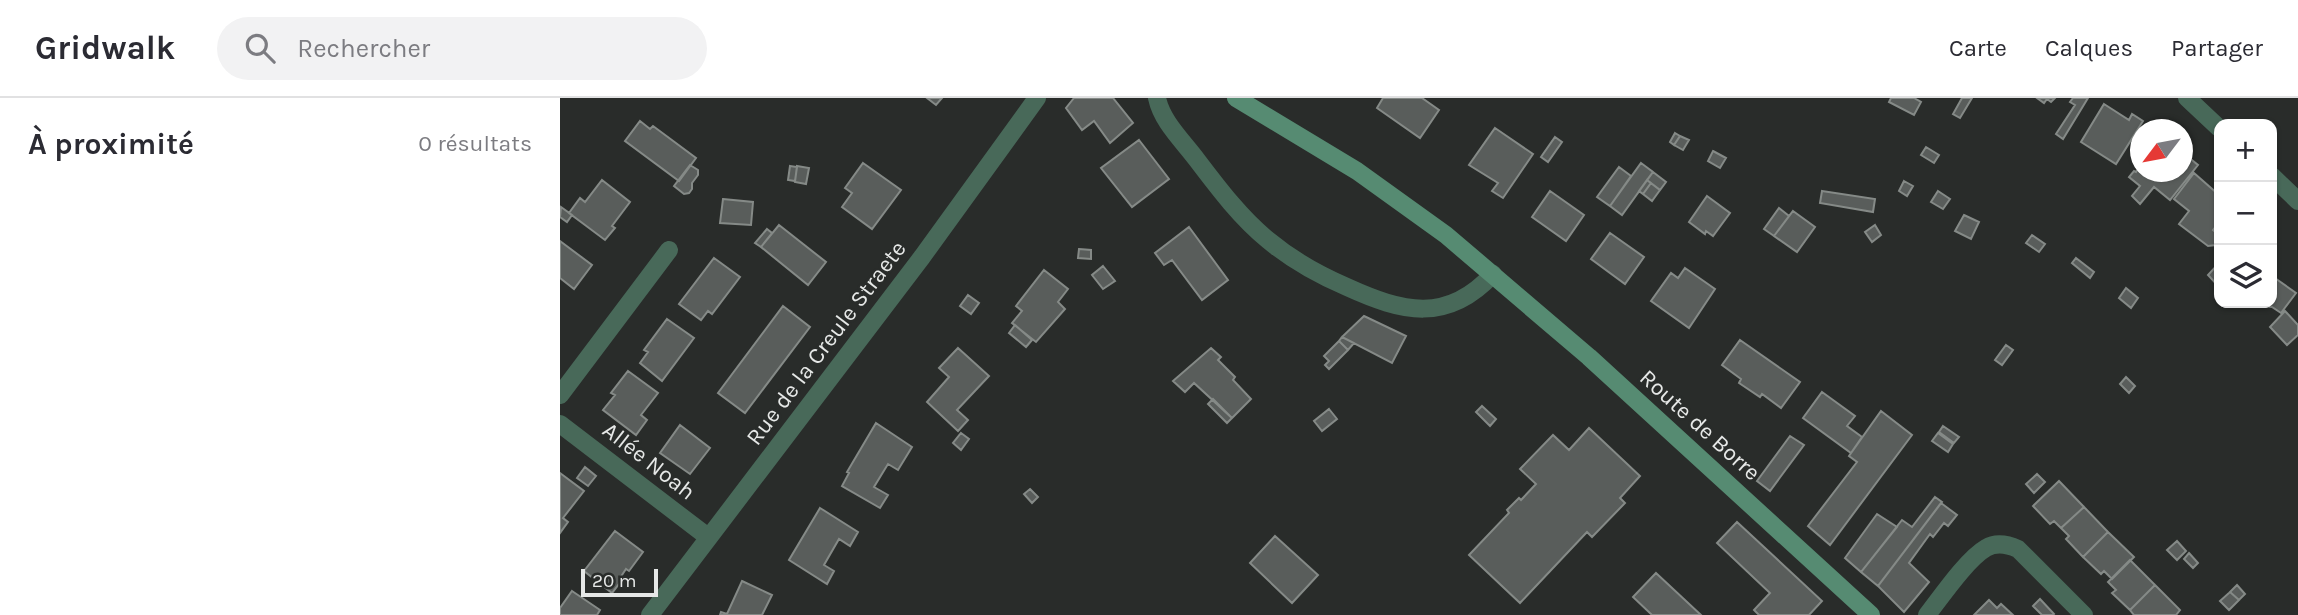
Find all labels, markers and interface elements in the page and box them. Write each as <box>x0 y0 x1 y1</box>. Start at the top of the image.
search box <box>217 17 707 80</box>
text: Gridwalk <box>35 29 175 67</box>
icon: search <box>241 29 279 67</box>
text: Rechercher <box>297 33 430 64</box>
text: Carte <box>1949 34 2007 62</box>
text: Calques <box>2045 34 2133 62</box>
text: Partager <box>2171 34 2263 62</box>
north arrow <box>2130 119 2193 182</box>
map controls <box>2214 119 2277 308</box>
button: + <box>2214 119 2277 182</box>
text: À proximité <box>28 126 194 162</box>
text: 0 résultats <box>418 130 532 157</box>
button: − <box>2214 182 2277 245</box>
street label: Rue de la Creule Straete <box>740 236 912 450</box>
button: layers <box>2214 245 2277 308</box>
street label: Route de Borre <box>1634 364 1766 486</box>
street label: Allée Noah <box>597 416 701 506</box>
scale bar <box>581 566 658 598</box>
text: 20 m <box>592 570 637 592</box>

